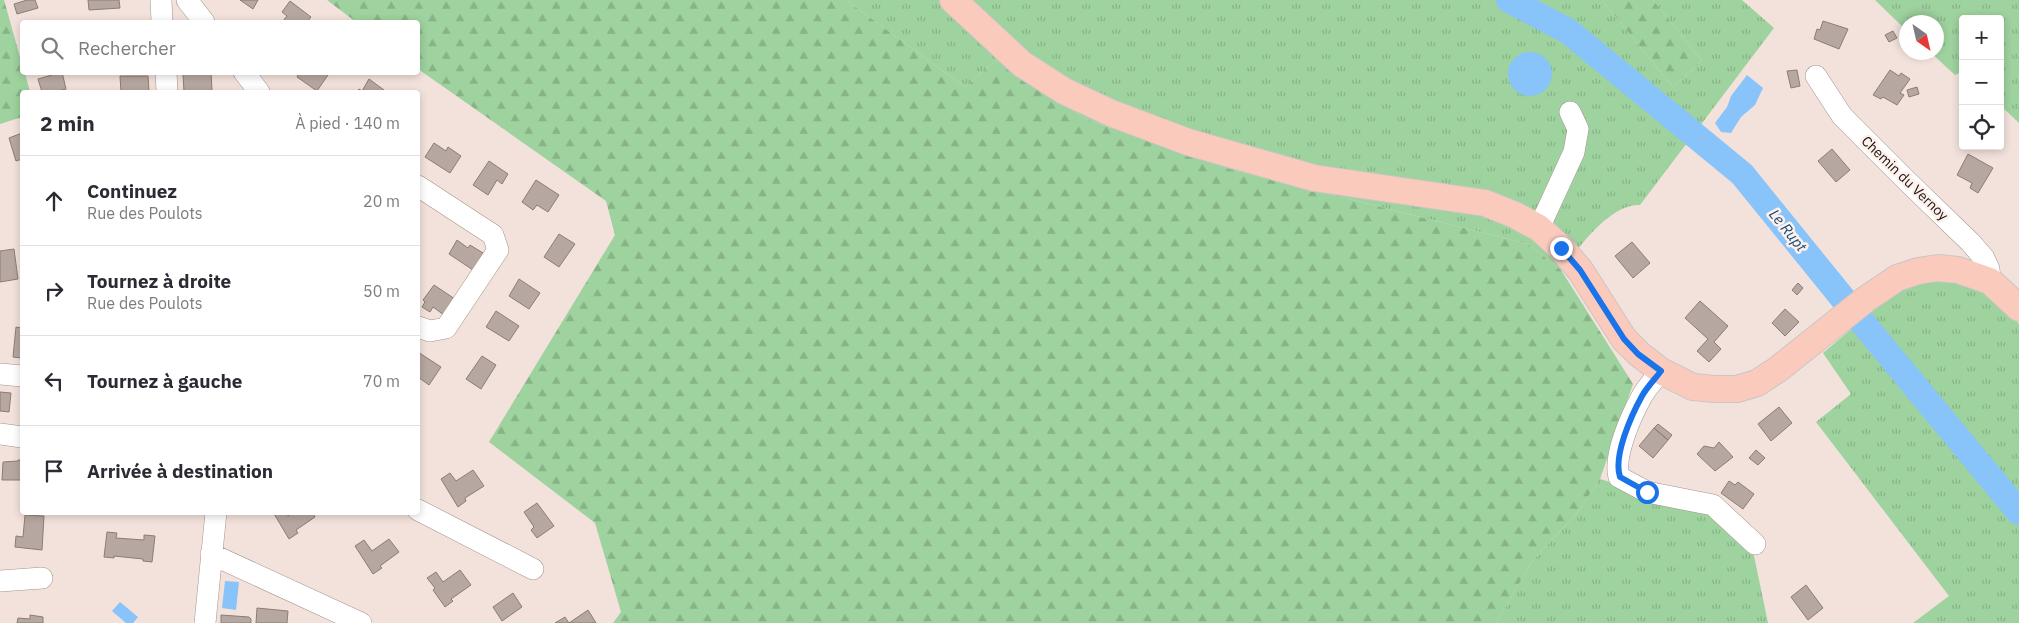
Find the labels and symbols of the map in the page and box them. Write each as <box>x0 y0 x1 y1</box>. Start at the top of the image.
north arrow <box>1899 15 1944 60</box>
street label: Chemin du Vernoy <box>1858 132 1952 224</box>
water label: Le Rupt <box>1765 205 1812 256</box>
route end <box>1550 237 1573 260</box>
route start <box>1636 481 1659 504</box>

